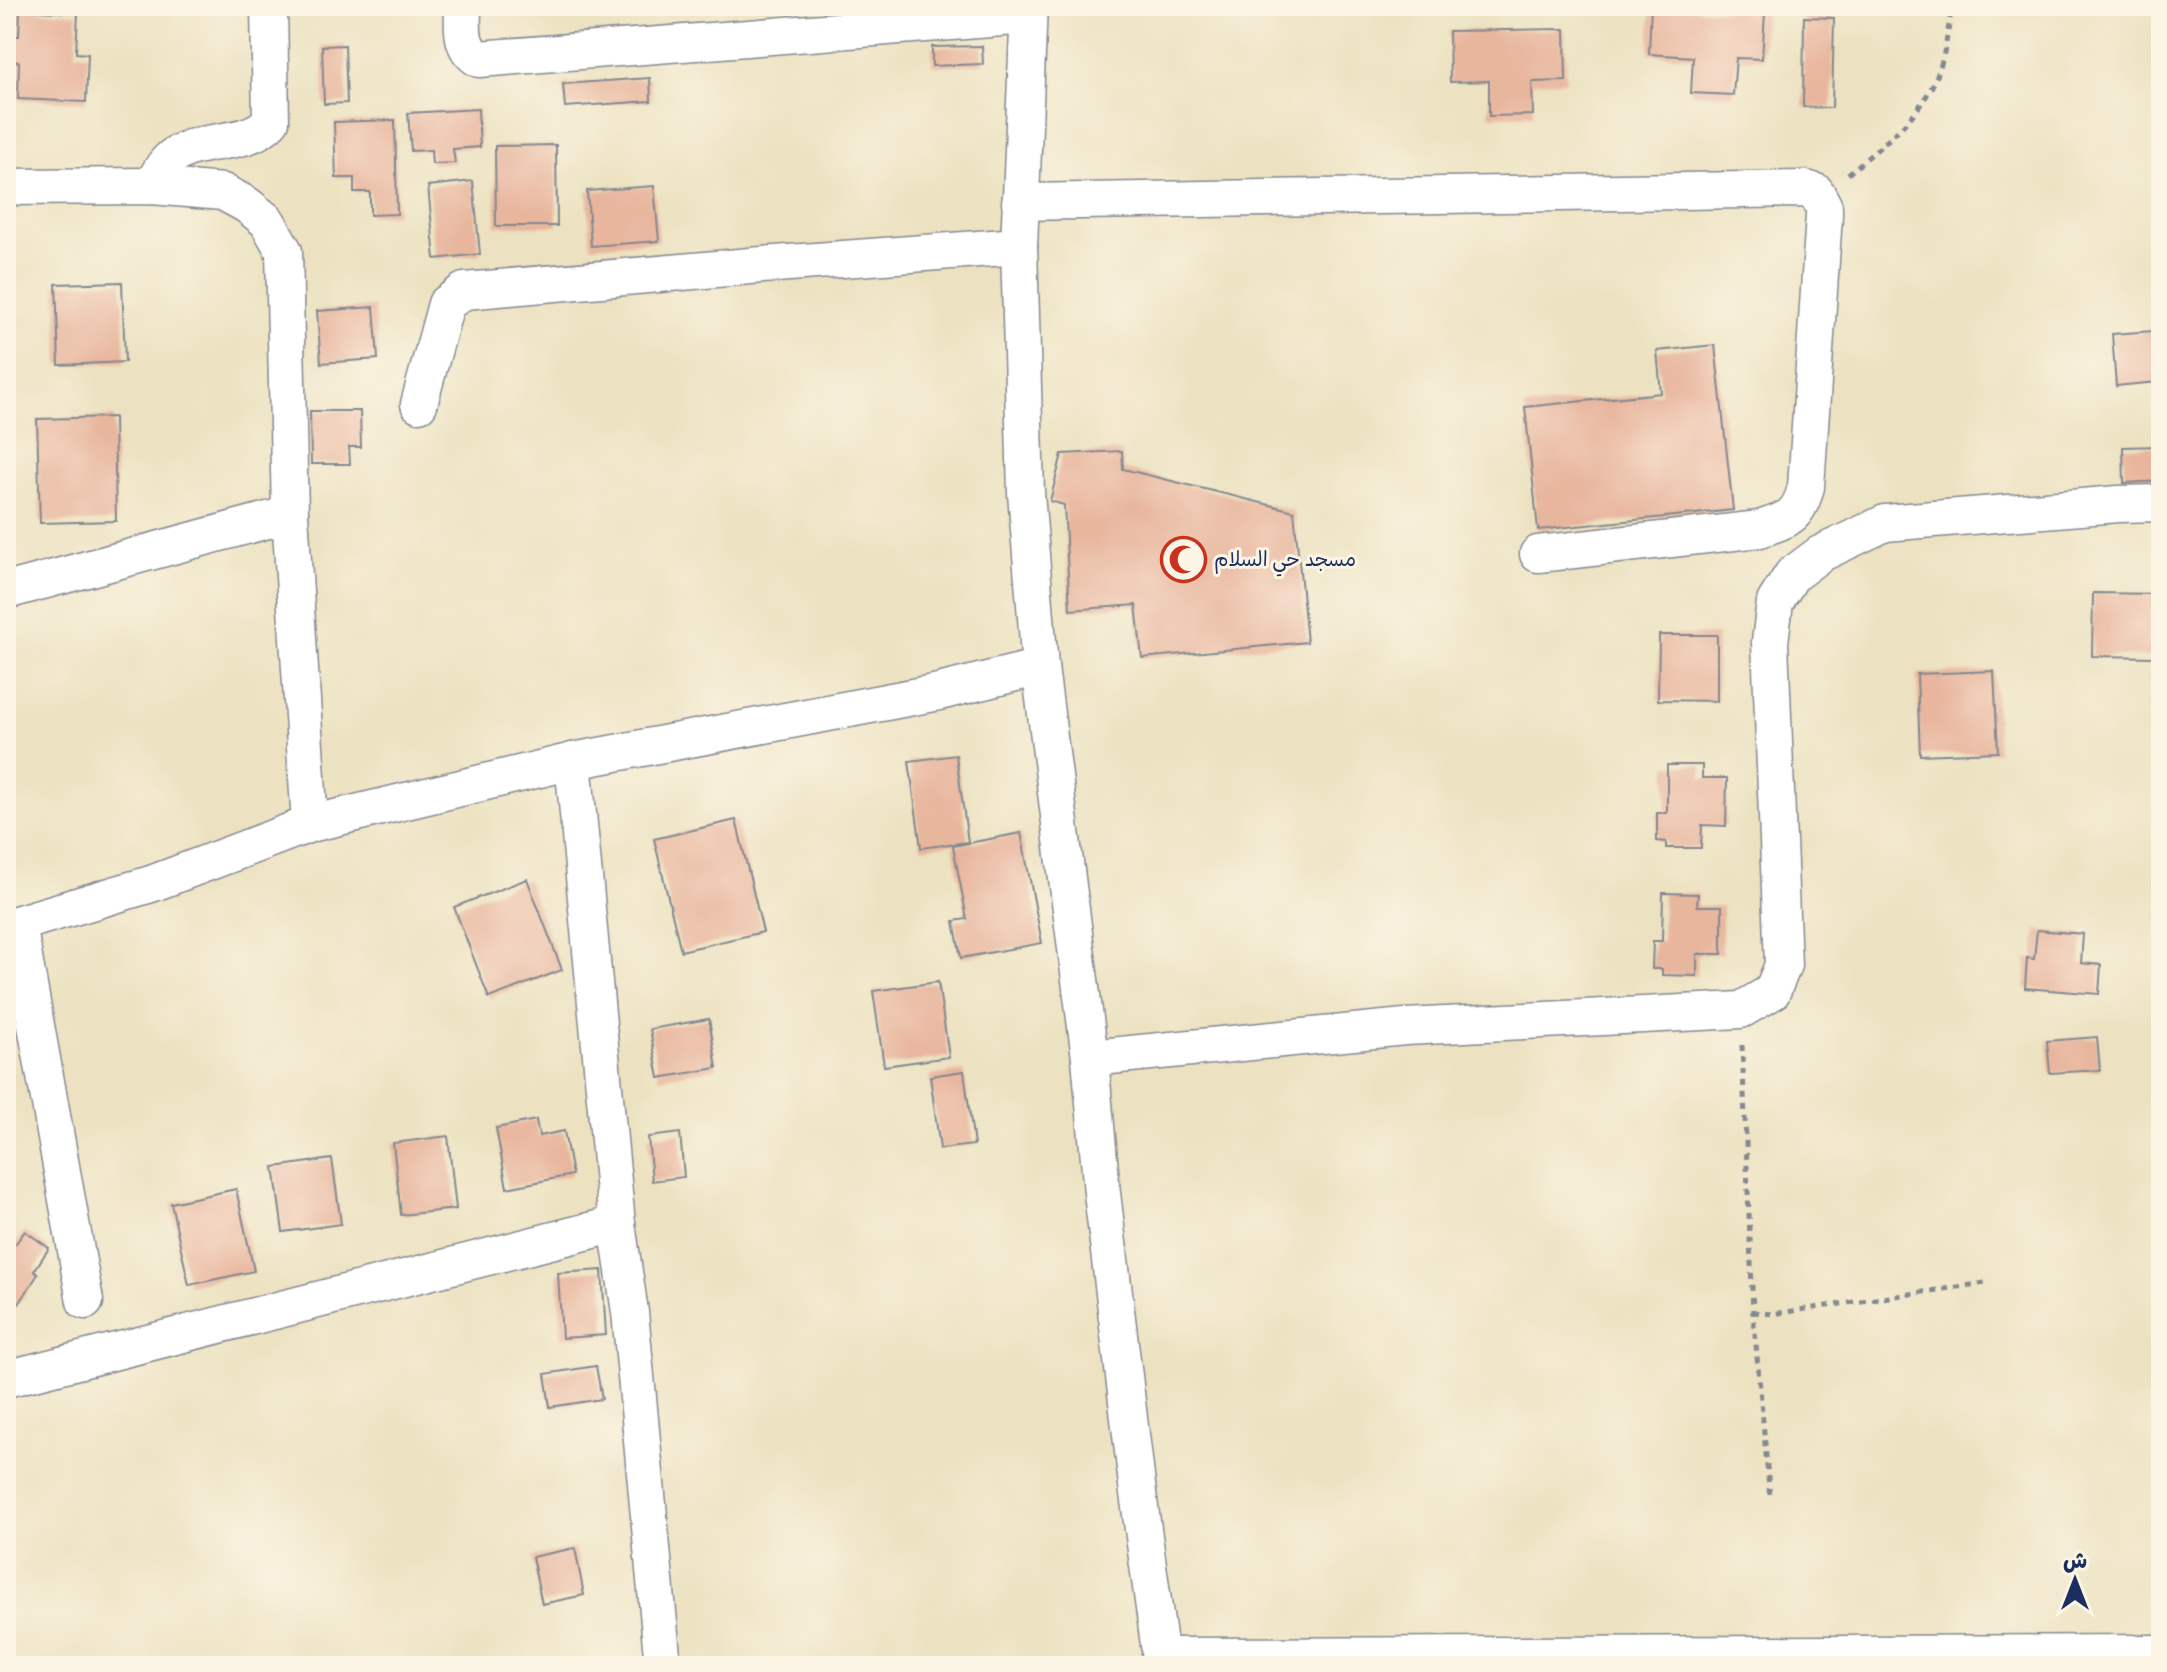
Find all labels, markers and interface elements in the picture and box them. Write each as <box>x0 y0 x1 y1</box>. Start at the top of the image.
mosque icon: مسجد حي السلام <box>1159 535 1207 583</box>
place label: مسجد حي السلام <box>1214 546 1356 577</box>
north arrow <box>2035 1540 2115 1620</box>
text: ش <box>2063 1546 2087 1574</box>

